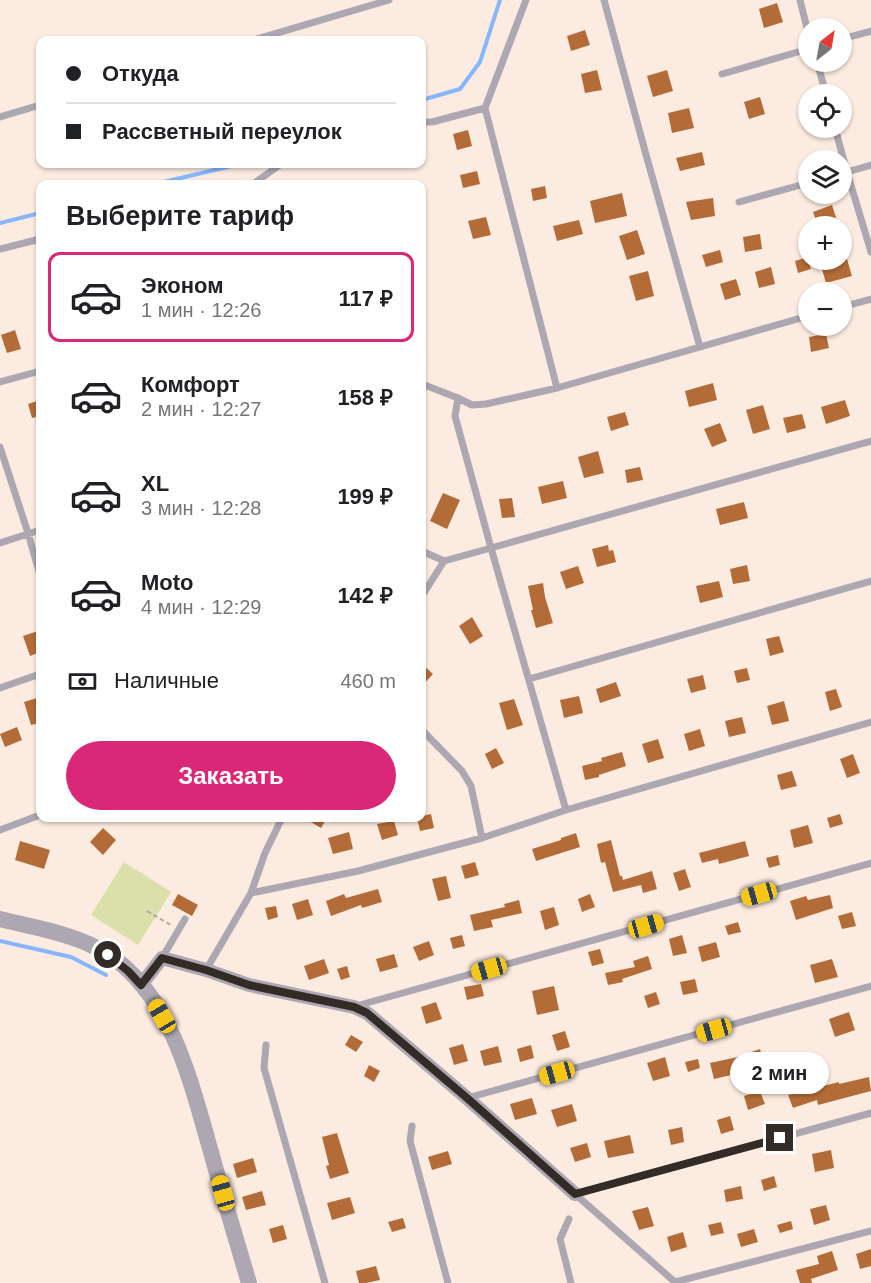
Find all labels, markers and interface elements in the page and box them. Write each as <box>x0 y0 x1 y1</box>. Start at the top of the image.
north arrow <box>798 18 852 72</box>
map controls <box>798 18 852 336</box>
text: Откуда <box>102 61 179 86</box>
button: locate <box>798 84 852 138</box>
text: Рассветный переулок <box>102 119 342 144</box>
button: layers <box>798 150 852 204</box>
text: Выберите тариф <box>66 201 294 231</box>
button: + <box>798 216 852 270</box>
icon: car <box>69 270 123 324</box>
text: Эконом <box>141 273 224 298</box>
button: − <box>798 282 852 336</box>
text: 117 ₽ <box>339 286 393 311</box>
text: 1 мин · 12:26 <box>141 299 261 321</box>
icon: car <box>69 369 123 423</box>
text: Комфорт <box>141 372 240 397</box>
text: 158 ₽ <box>337 385 393 410</box>
text: 2 мин · 12:27 <box>141 398 261 420</box>
icon: car <box>69 468 123 522</box>
text: XL <box>141 471 169 496</box>
text: 199 ₽ <box>337 484 393 509</box>
text: 3 мин · 12:28 <box>141 497 261 519</box>
icon: car <box>69 567 123 621</box>
text: Moto <box>141 570 194 595</box>
text: 142 ₽ <box>337 583 393 608</box>
text: 4 мин · 12:29 <box>141 596 261 618</box>
icon: cash <box>66 665 99 698</box>
text: Наличные <box>114 668 219 693</box>
text: 460 m <box>340 670 396 692</box>
button: Заказать <box>66 741 396 810</box>
car <box>739 880 779 908</box>
car <box>626 912 666 940</box>
route start <box>94 941 121 968</box>
car <box>469 955 509 983</box>
car <box>145 996 179 1036</box>
car <box>694 1016 734 1044</box>
callout: 2 мин <box>730 1051 830 1093</box>
car <box>537 1059 577 1087</box>
text: 2 мин <box>752 1062 807 1084</box>
route end <box>766 1124 793 1151</box>
car <box>209 1173 237 1213</box>

